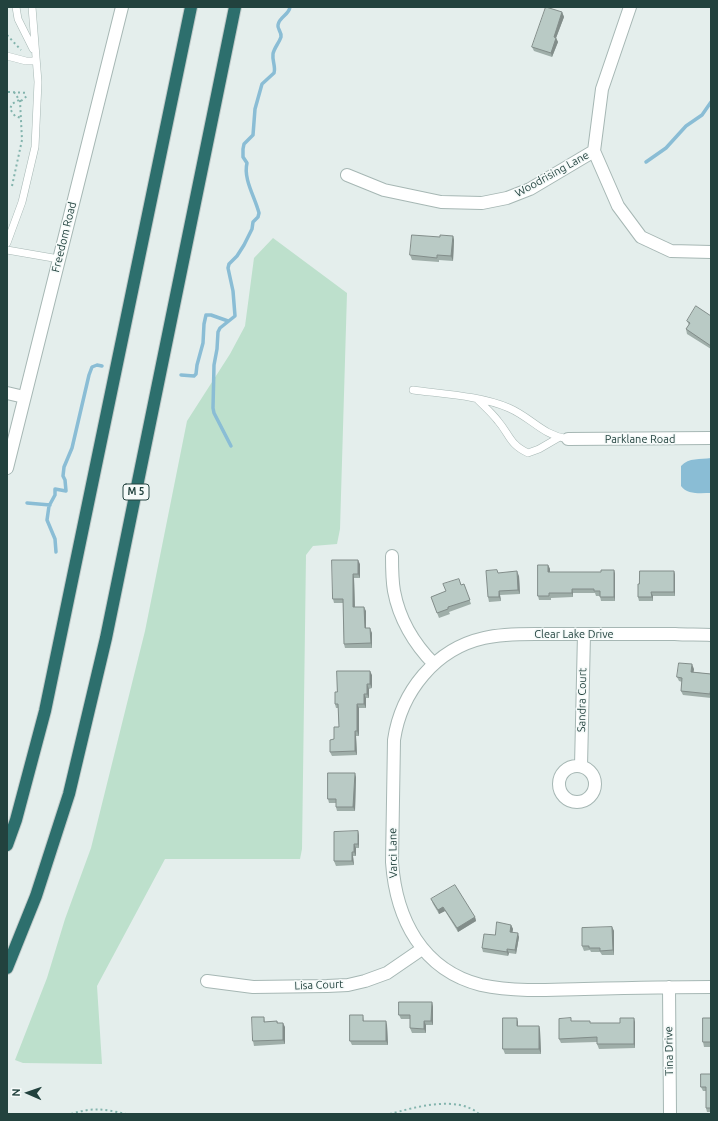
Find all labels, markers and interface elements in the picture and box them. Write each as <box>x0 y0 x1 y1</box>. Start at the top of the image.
street label: Woodrising Lane <box>513 148 591 200</box>
street label: Freedom Road <box>49 200 79 274</box>
street label: Parklane Road <box>605 432 675 446</box>
road number: M 5 <box>123 484 149 500</box>
street label: Clear Lake Drive <box>534 627 614 641</box>
street label: Sandra Court <box>575 668 589 732</box>
street label: Varci Lane <box>386 828 400 878</box>
street label: Lisa Court <box>294 978 344 992</box>
street label: Tina Drive <box>662 1026 676 1076</box>
north arrow <box>8 1073 48 1113</box>
text: N <box>10 1088 22 1097</box>

